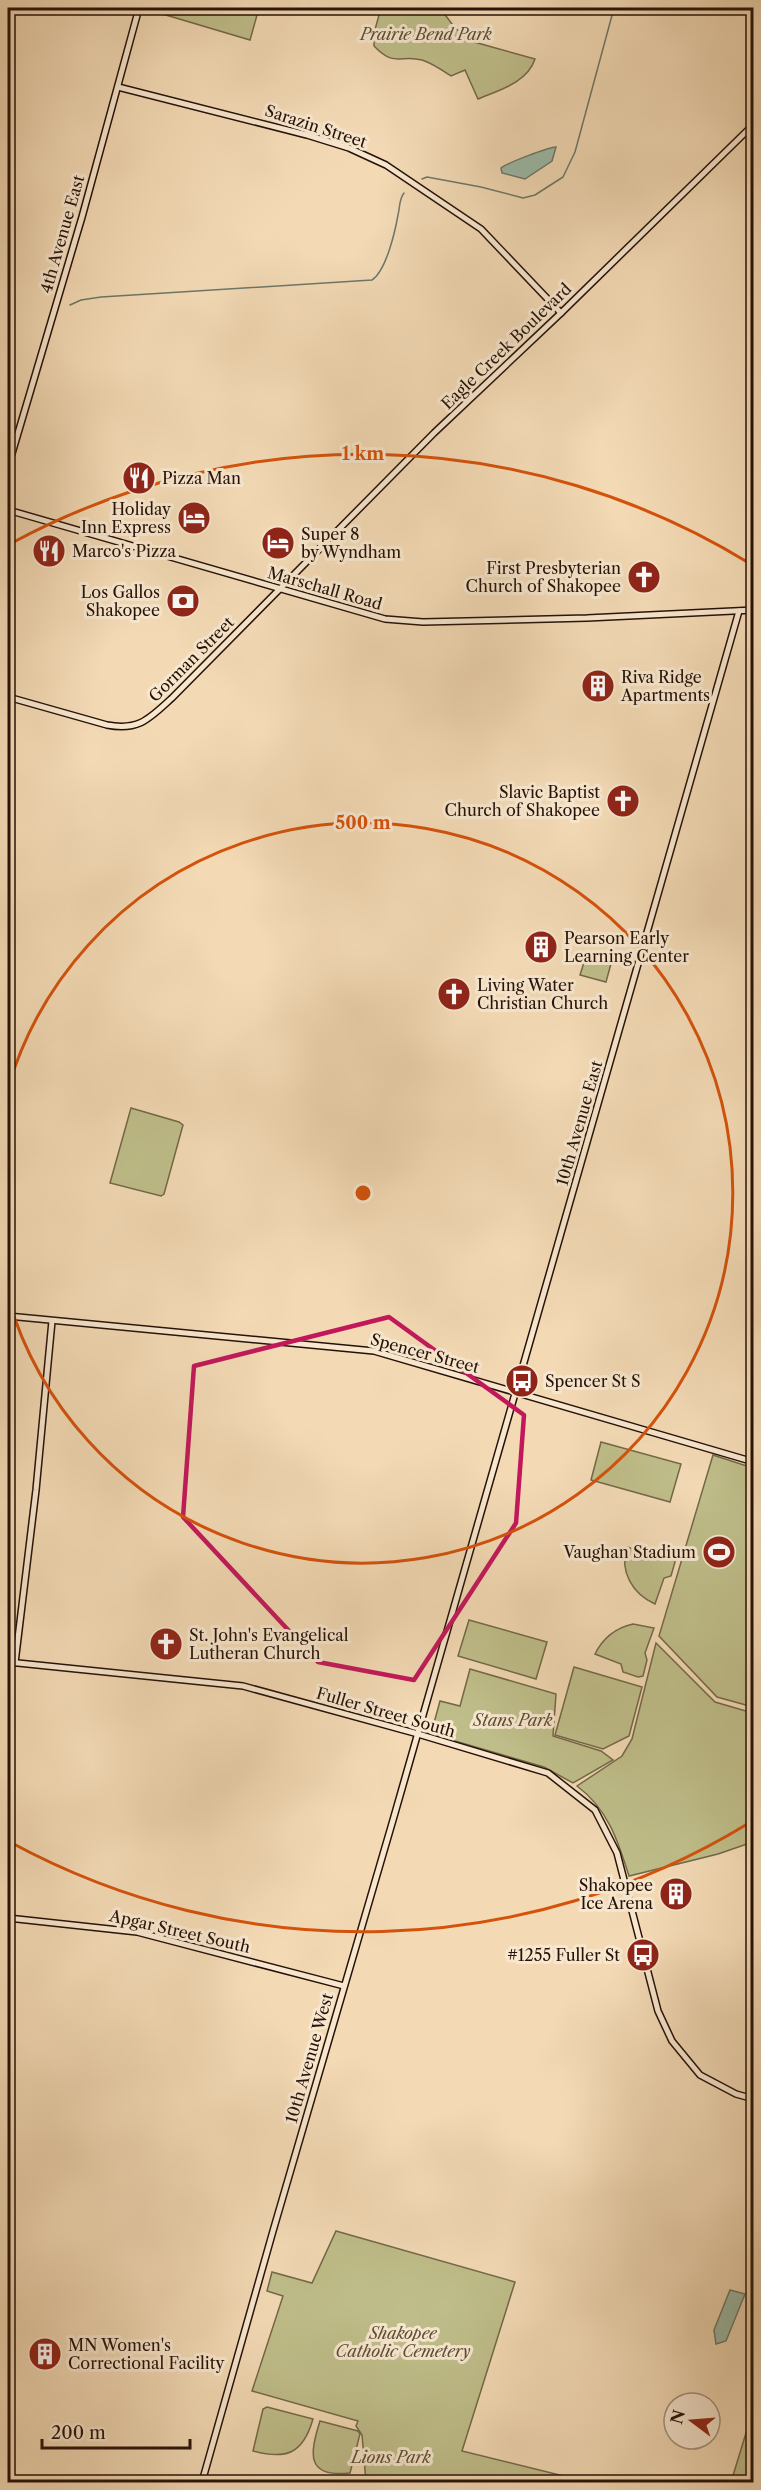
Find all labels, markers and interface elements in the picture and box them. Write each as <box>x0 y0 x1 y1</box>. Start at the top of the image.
park label: Prairie Bend Park <box>358 24 493 44</box>
street label: Sarazin Street <box>263 100 370 152</box>
street label: 4th Avenue East <box>36 172 88 295</box>
street label: Eagle Creek Boulevard <box>437 279 575 413</box>
text: 1 km <box>342 443 384 465</box>
restaurant icon: Pizza Man <box>121 460 157 496</box>
place label: Pizza Man <box>162 468 241 488</box>
place label: Holiday Inn Express <box>81 499 172 537</box>
hotel icon: Holiday Inn Express <box>176 500 212 536</box>
place label: Super 8 by Wyndham <box>301 524 401 562</box>
hotel icon: Super 8 by Wyndham <box>260 525 296 561</box>
restaurant icon: Marco's Pizza <box>31 533 67 569</box>
place label: Marco's Pizza <box>72 541 176 561</box>
place label: First Presbyterian Church of Shakopee <box>466 558 621 596</box>
church icon: First Presbyterian Church of Shakopee <box>626 559 662 595</box>
street label: Marschall Road <box>265 562 385 614</box>
place label: Los Gallos Shakopee <box>81 582 160 620</box>
bank icon: Los Gallos Shakopee <box>165 583 201 619</box>
street label: Gorman Street <box>144 612 238 706</box>
place label: Riva Ridge Apartments <box>620 667 710 705</box>
building icon: Riva Ridge Apartments <box>580 668 616 704</box>
place label: Slavic Baptist Church of Shakopee <box>445 782 600 820</box>
church icon: Slavic Baptist Church of Shakopee <box>605 783 641 819</box>
text: 500 m <box>335 812 391 834</box>
place label: Pearson Early Learning Center <box>564 928 689 966</box>
building icon: Pearson Early Learning Center <box>523 929 559 965</box>
place label: Living Water Christian Church <box>477 975 608 1013</box>
church icon: Living Water Christian Church <box>436 976 472 1012</box>
street label: 10th Avenue East <box>552 1058 607 1188</box>
centre of rings <box>353 1183 373 1203</box>
street label: Spencer Street <box>368 1329 482 1377</box>
bus stop icon: Spencer St S <box>504 1363 540 1399</box>
place label: Spencer St S <box>545 1371 641 1391</box>
sports icon: Vaughan Stadium <box>701 1534 737 1570</box>
place label: Vaughan Stadium <box>562 1542 696 1562</box>
place label: St. John's Evangelical Lutheran Church <box>189 1625 349 1663</box>
church icon: St. John's Evangelical Lutheran Church <box>148 1626 184 1662</box>
street label: Fuller Street South <box>314 1683 458 1741</box>
park label: Stans Park <box>472 1710 553 1730</box>
place label: Shakopee Ice Arena <box>579 1875 654 1913</box>
building icon: Shakopee Ice Arena <box>658 1876 694 1912</box>
street label: Apgar Street South <box>107 1905 252 1957</box>
bus stop icon: #1255 Fuller St <box>625 1937 661 1973</box>
place label: #1255 Fuller St <box>507 1945 620 1965</box>
street label: 10th Avenue West <box>281 1990 337 2125</box>
park label: Shakopee Catholic Cemetery <box>335 2323 471 2361</box>
place label: MN Women's Correctional Facility <box>68 2335 225 2373</box>
building icon: MN Women's Correctional Facility <box>27 2336 63 2372</box>
north arrow <box>662 2391 722 2451</box>
text: N <box>666 2407 689 2426</box>
scale bar <box>42 2412 190 2450</box>
text: 200 m <box>51 2422 106 2444</box>
park label: Lions Park <box>349 2447 431 2467</box>

